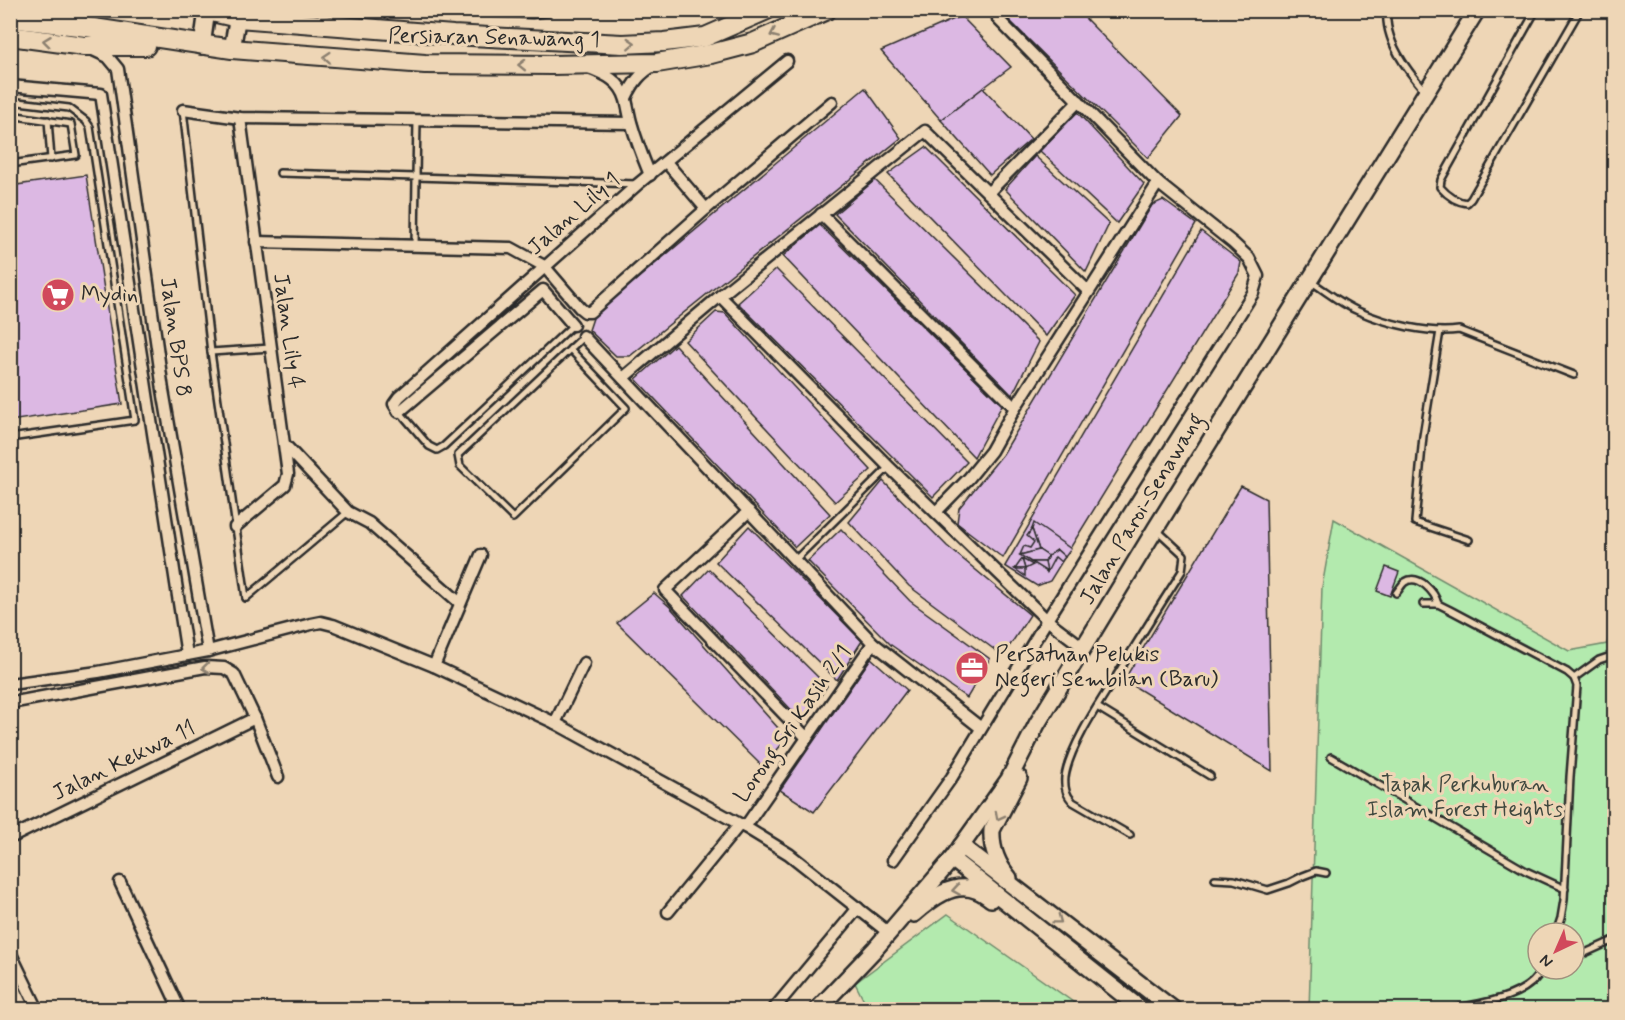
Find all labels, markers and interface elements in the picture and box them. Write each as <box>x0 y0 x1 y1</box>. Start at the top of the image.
street label: Persiaran Senawang 1 <box>388 22 600 55</box>
one-way arrow <box>769 27 780 39</box>
one-way arrow <box>42 35 52 48</box>
one-way arrow <box>627 37 636 50</box>
one-way arrow <box>322 50 331 63</box>
one-way arrow <box>517 59 526 71</box>
street label: Jalan Lily 1 <box>522 166 626 262</box>
street label: Jalan Lily 4 <box>266 272 310 391</box>
street label: Jalan BPS 8 <box>153 275 197 399</box>
supermarket icon: Mydin <box>40 277 76 313</box>
place label: Mydin <box>81 281 138 309</box>
street label: Jalan Paroi-Senawang <box>1074 408 1213 612</box>
street label: Lorong Sri Kasih 2/1 <box>728 640 860 810</box>
place label: Persatuan Pelukis Negeri Sembilan (Baru) <box>995 641 1218 697</box>
office icon: Persatuan Pelukis Negeri Sembilan (Baru) <box>954 650 990 686</box>
one-way arrow <box>201 661 210 673</box>
street label: Jalan Kekwa 11 <box>48 714 200 808</box>
park label: Tapak Perkuburan Islam Forest Heights <box>1367 771 1563 825</box>
one-way arrow <box>995 810 1006 821</box>
one-way arrow <box>951 883 961 895</box>
one-way arrow <box>1051 913 1062 924</box>
north arrow <box>1526 921 1586 981</box>
text: N <box>1535 949 1558 972</box>

